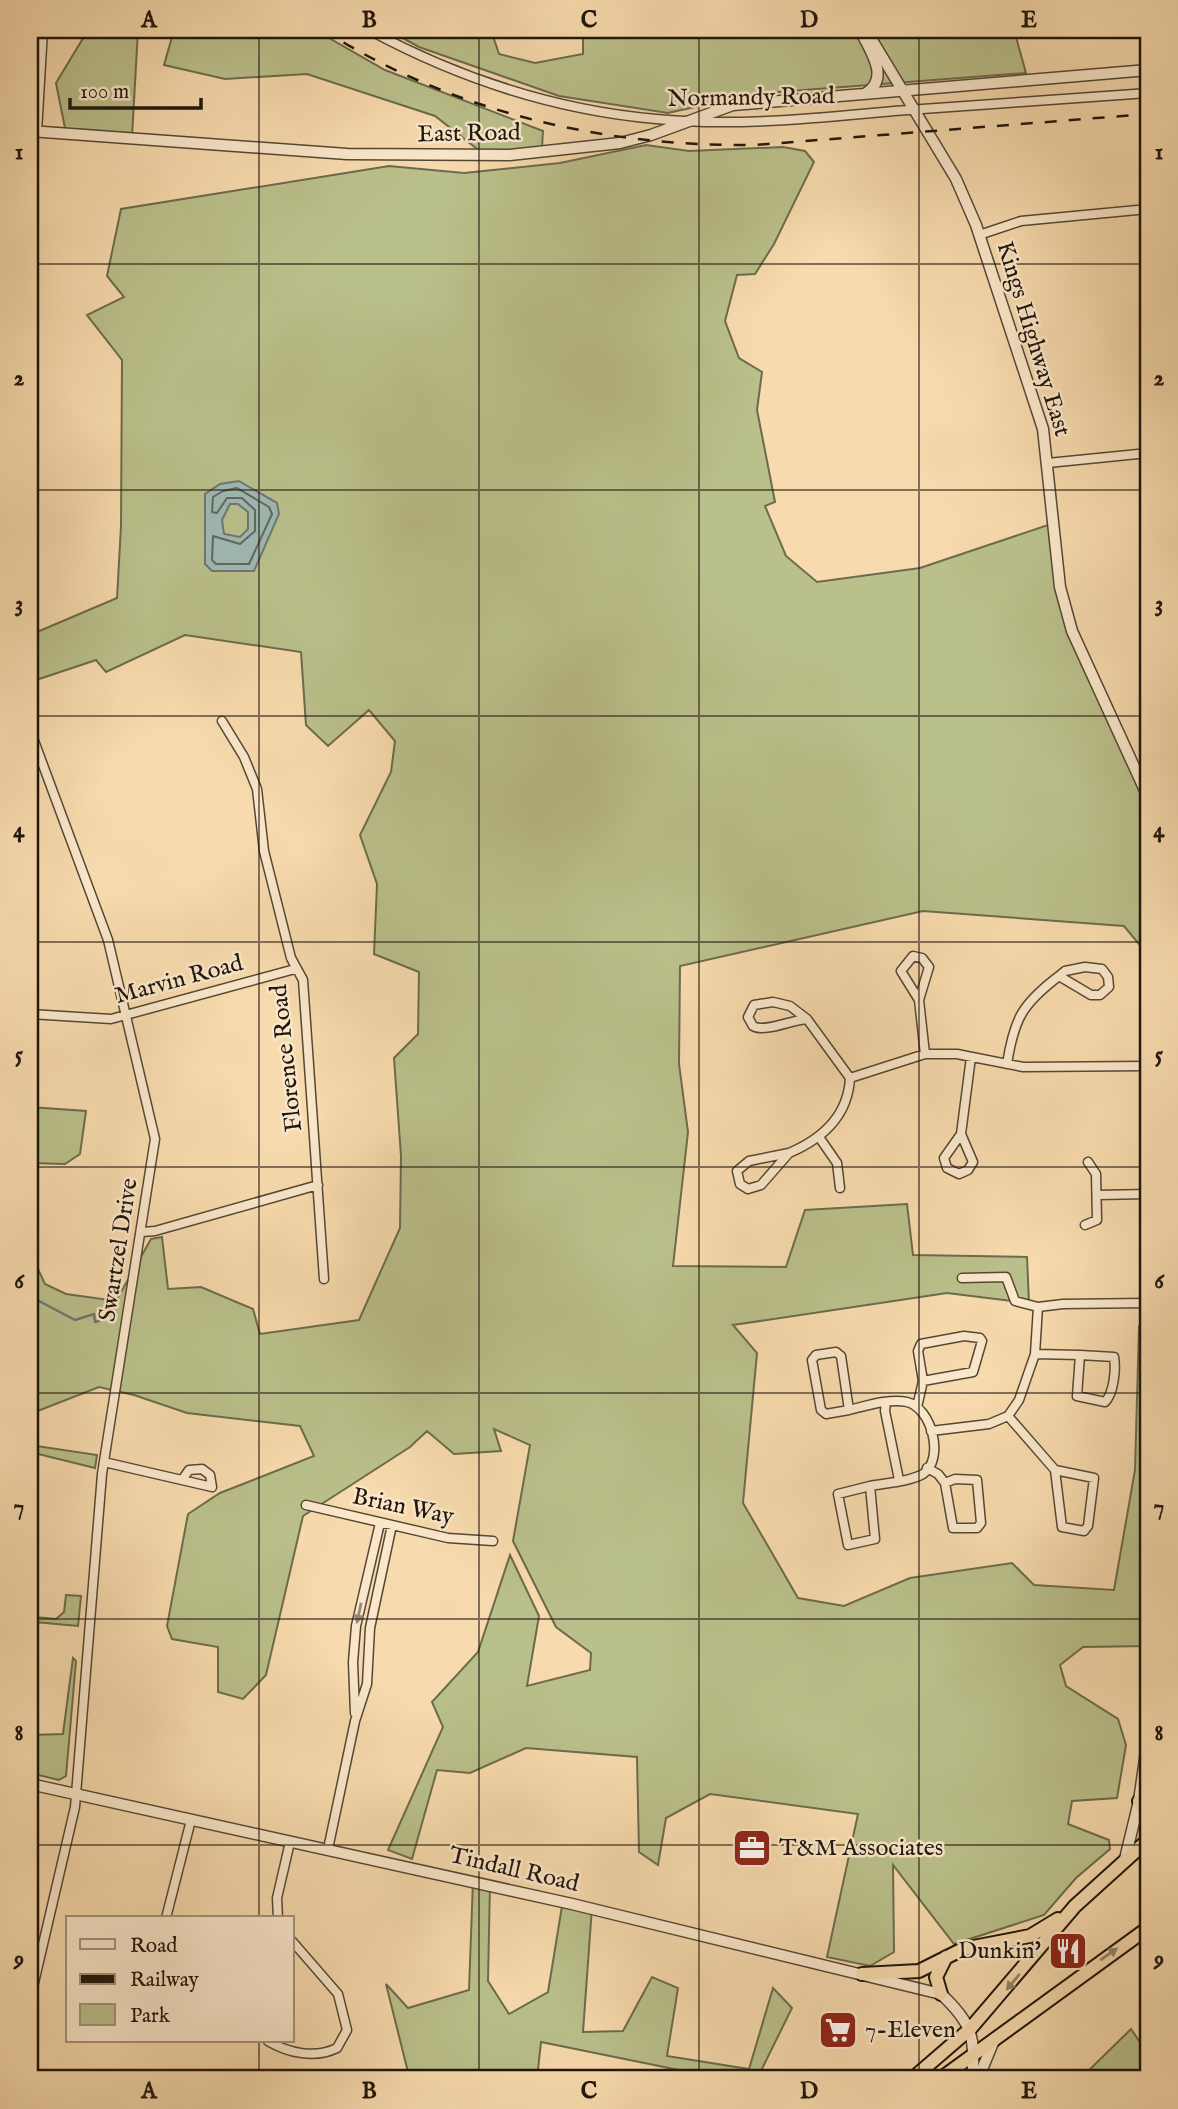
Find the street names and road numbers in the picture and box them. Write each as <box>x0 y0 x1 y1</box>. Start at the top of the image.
street label: Normandy Road <box>667 81 835 115</box>
street label: East Road <box>417 118 521 150</box>
street label: Kings Highway East <box>989 238 1077 440</box>
street label: Marvin Road <box>112 948 247 1012</box>
street label: Florence Road <box>264 983 310 1133</box>
street label: Swartzel Drive <box>92 1176 146 1324</box>
street label: Brian Way <box>349 1481 457 1533</box>
street label: Tindall Road <box>446 1840 582 1900</box>

